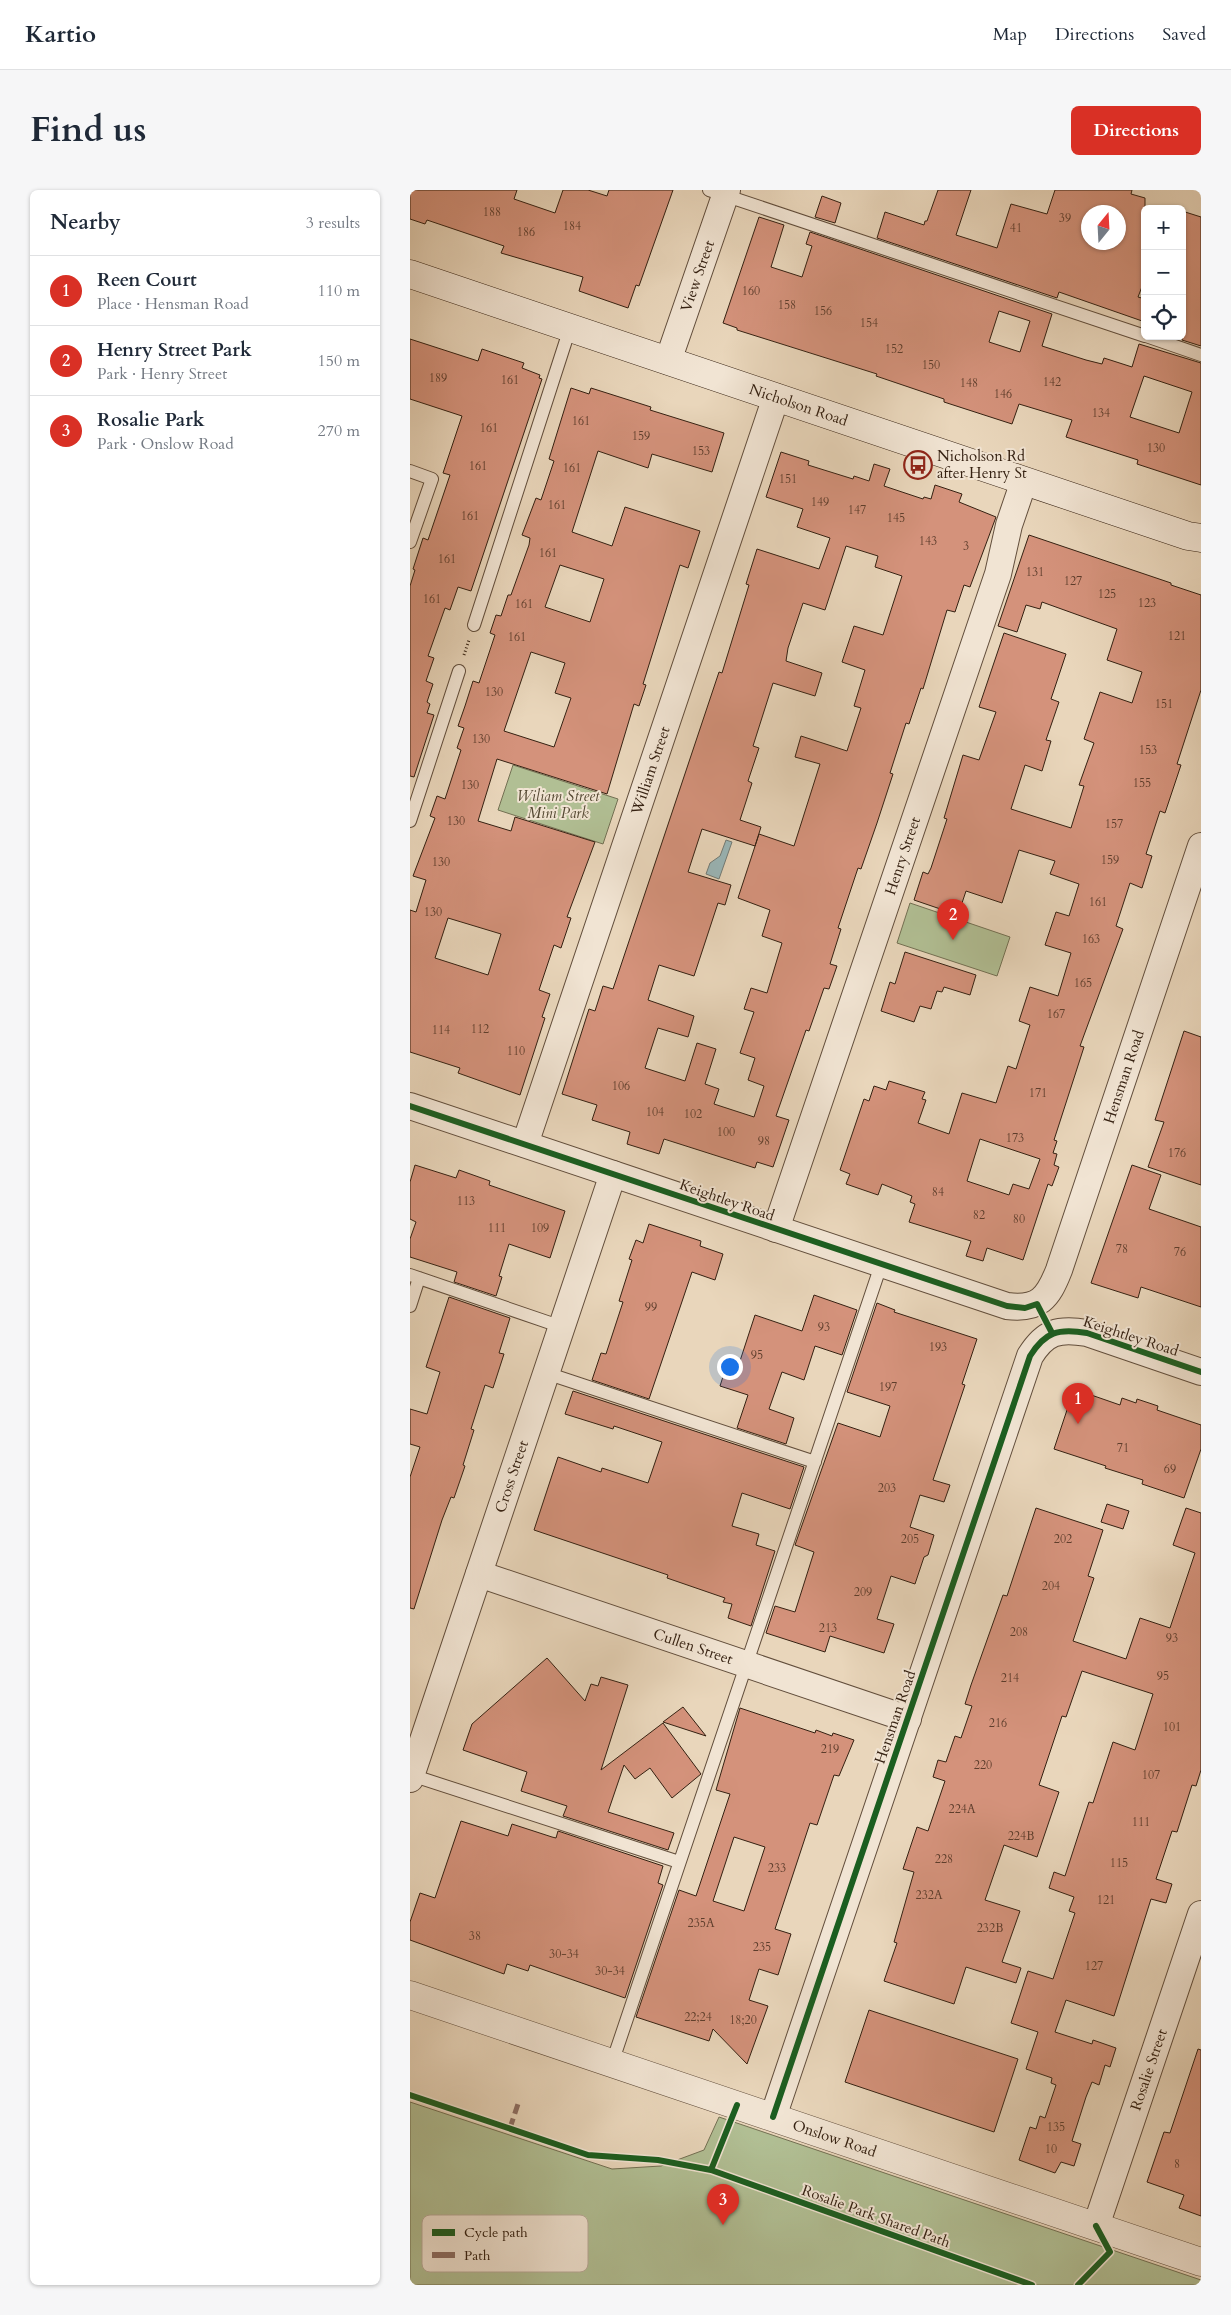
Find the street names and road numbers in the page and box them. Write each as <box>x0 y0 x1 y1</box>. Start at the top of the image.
street label: View Street <box>676 237 719 314</box>
street label: Nicholson Road <box>747 379 850 431</box>
street label: William Street <box>626 723 675 818</box>
street label: Henry Street <box>880 814 925 898</box>
street label: Hensman Road <box>1099 1027 1149 1126</box>
street label: Keightley Road <box>677 1174 777 1226</box>
street label: Keightley Road <box>1081 1311 1181 1361</box>
street label: Cross Street <box>490 1437 533 1515</box>
street label: Cullen Street <box>651 1624 736 1669</box>
street label: Hensman Road <box>870 1668 920 1766</box>
street label: Rosalie Street <box>1126 2026 1172 2113</box>
street label: Onslow Road <box>790 2115 879 2162</box>
street label: Rosalie Park Shared Path <box>799 2180 954 2252</box>

